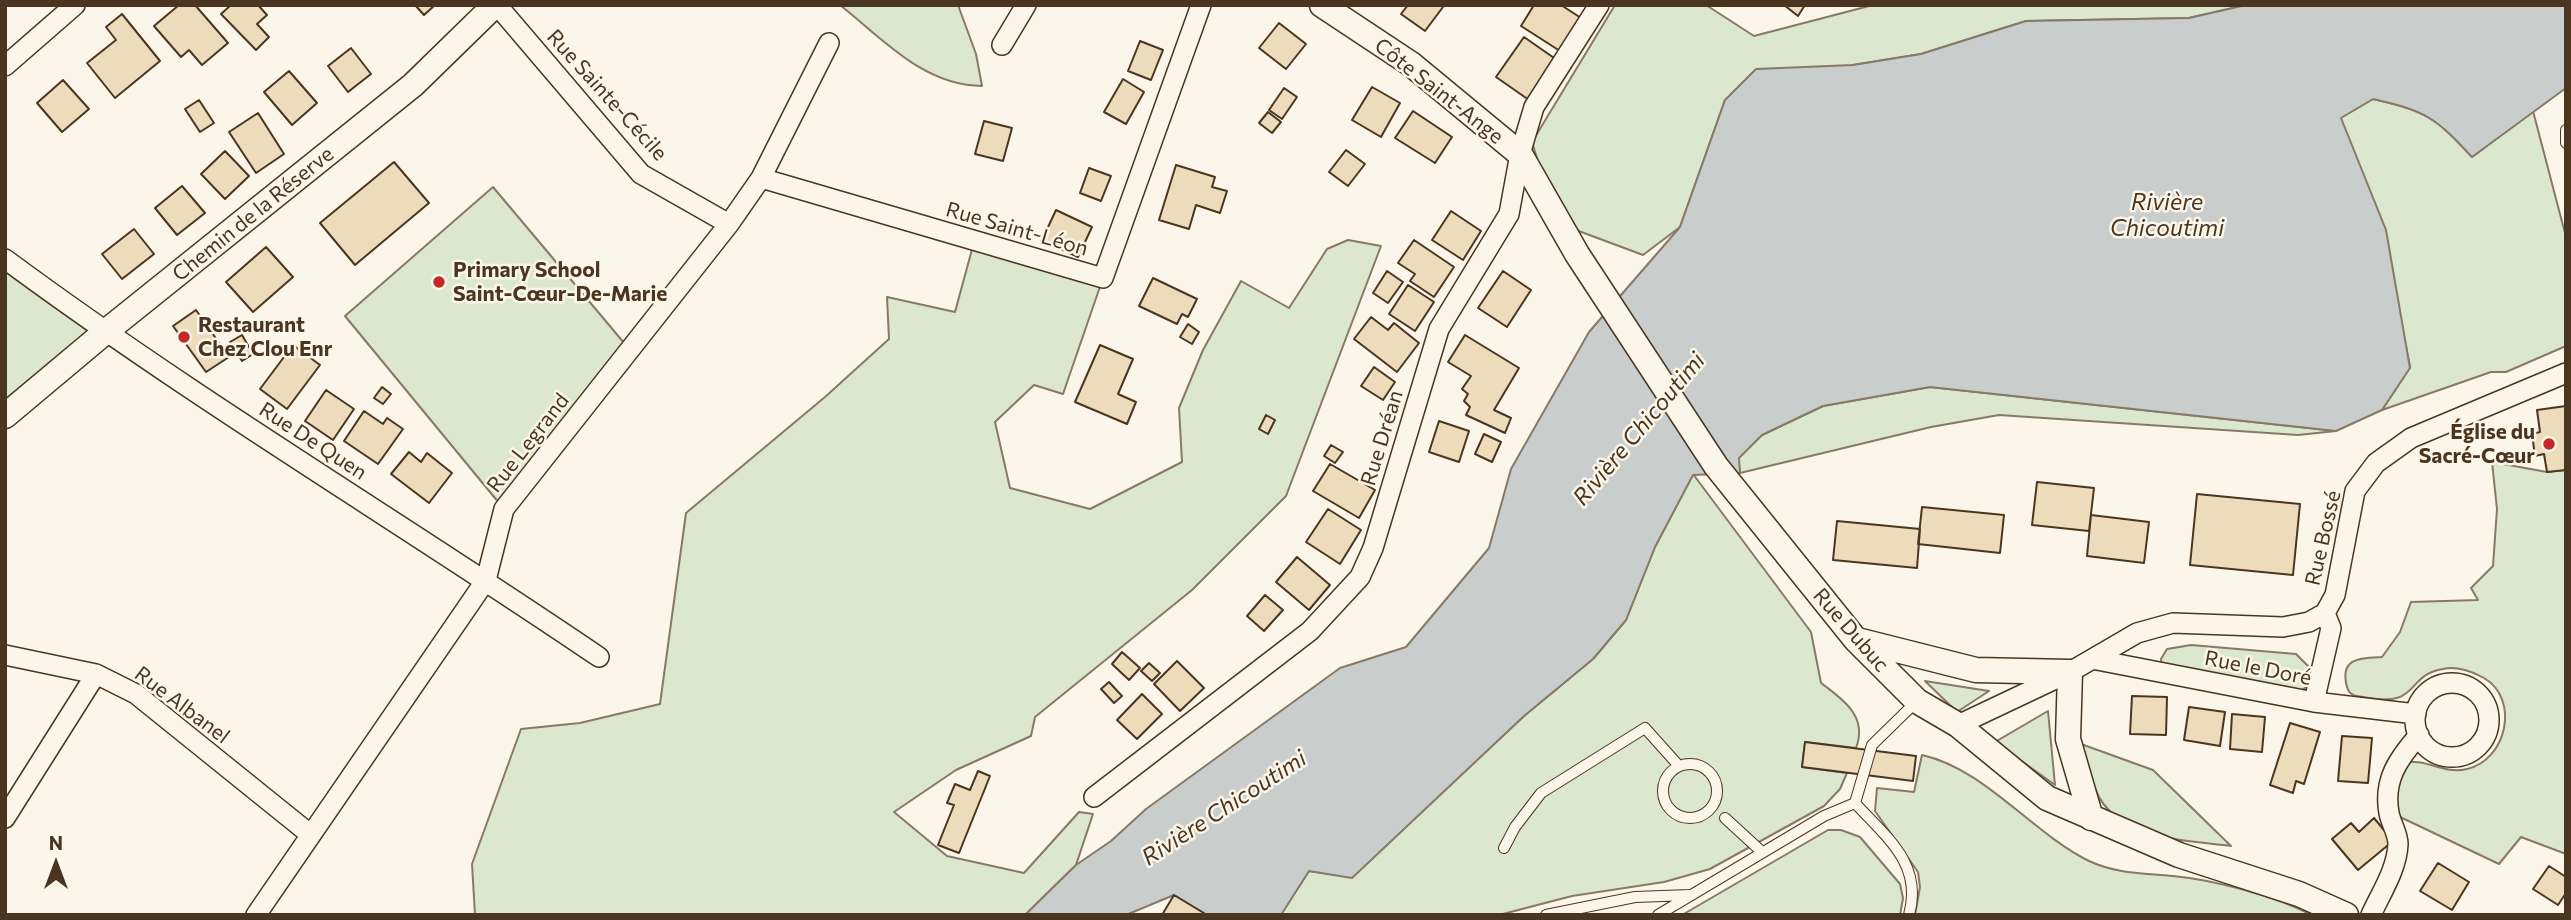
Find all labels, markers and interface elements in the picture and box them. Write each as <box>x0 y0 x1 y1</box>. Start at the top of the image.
street label: Rue Sainte-Cécile <box>542 24 672 166</box>
street label: Côte Saint-Ange <box>1369 33 1509 149</box>
street label: Chemin de la Réserve <box>167 141 339 287</box>
water label: Rivière Chicoutimi <box>2110 188 2224 242</box>
street label: Rue Saint-Léon <box>943 197 1091 261</box>
place label: Primary School Saint-Cœur-De-Marie <box>453 257 667 307</box>
marker: Primary School Saint-Cœur-De-Marie <box>431 274 447 290</box>
place label: Restaurant Chez Clou Enr <box>198 312 332 362</box>
marker: Restaurant Chez Clou Enr <box>176 329 192 345</box>
water label: Rivière Chicoutimi <box>1567 347 1711 511</box>
street label: Rue Dréan <box>1356 387 1408 489</box>
street label: Rue Legrand <box>482 389 574 497</box>
street label: Rue De Quen <box>254 397 372 485</box>
place label: Église du Sacré-Cœur <box>2419 419 2535 469</box>
marker: Église du Sacré-Cœur <box>2541 436 2557 452</box>
street label: Rue Bossé <box>2300 488 2346 588</box>
street label: Rue Dubuc <box>1808 583 1894 677</box>
street label: Rue le Doré <box>2202 645 2314 691</box>
street label: Rue Albanel <box>130 661 234 749</box>
water label: Rivière Chicoutimi <box>1137 745 1311 871</box>
north arrow <box>21 829 91 899</box>
text: N <box>49 831 63 854</box>

